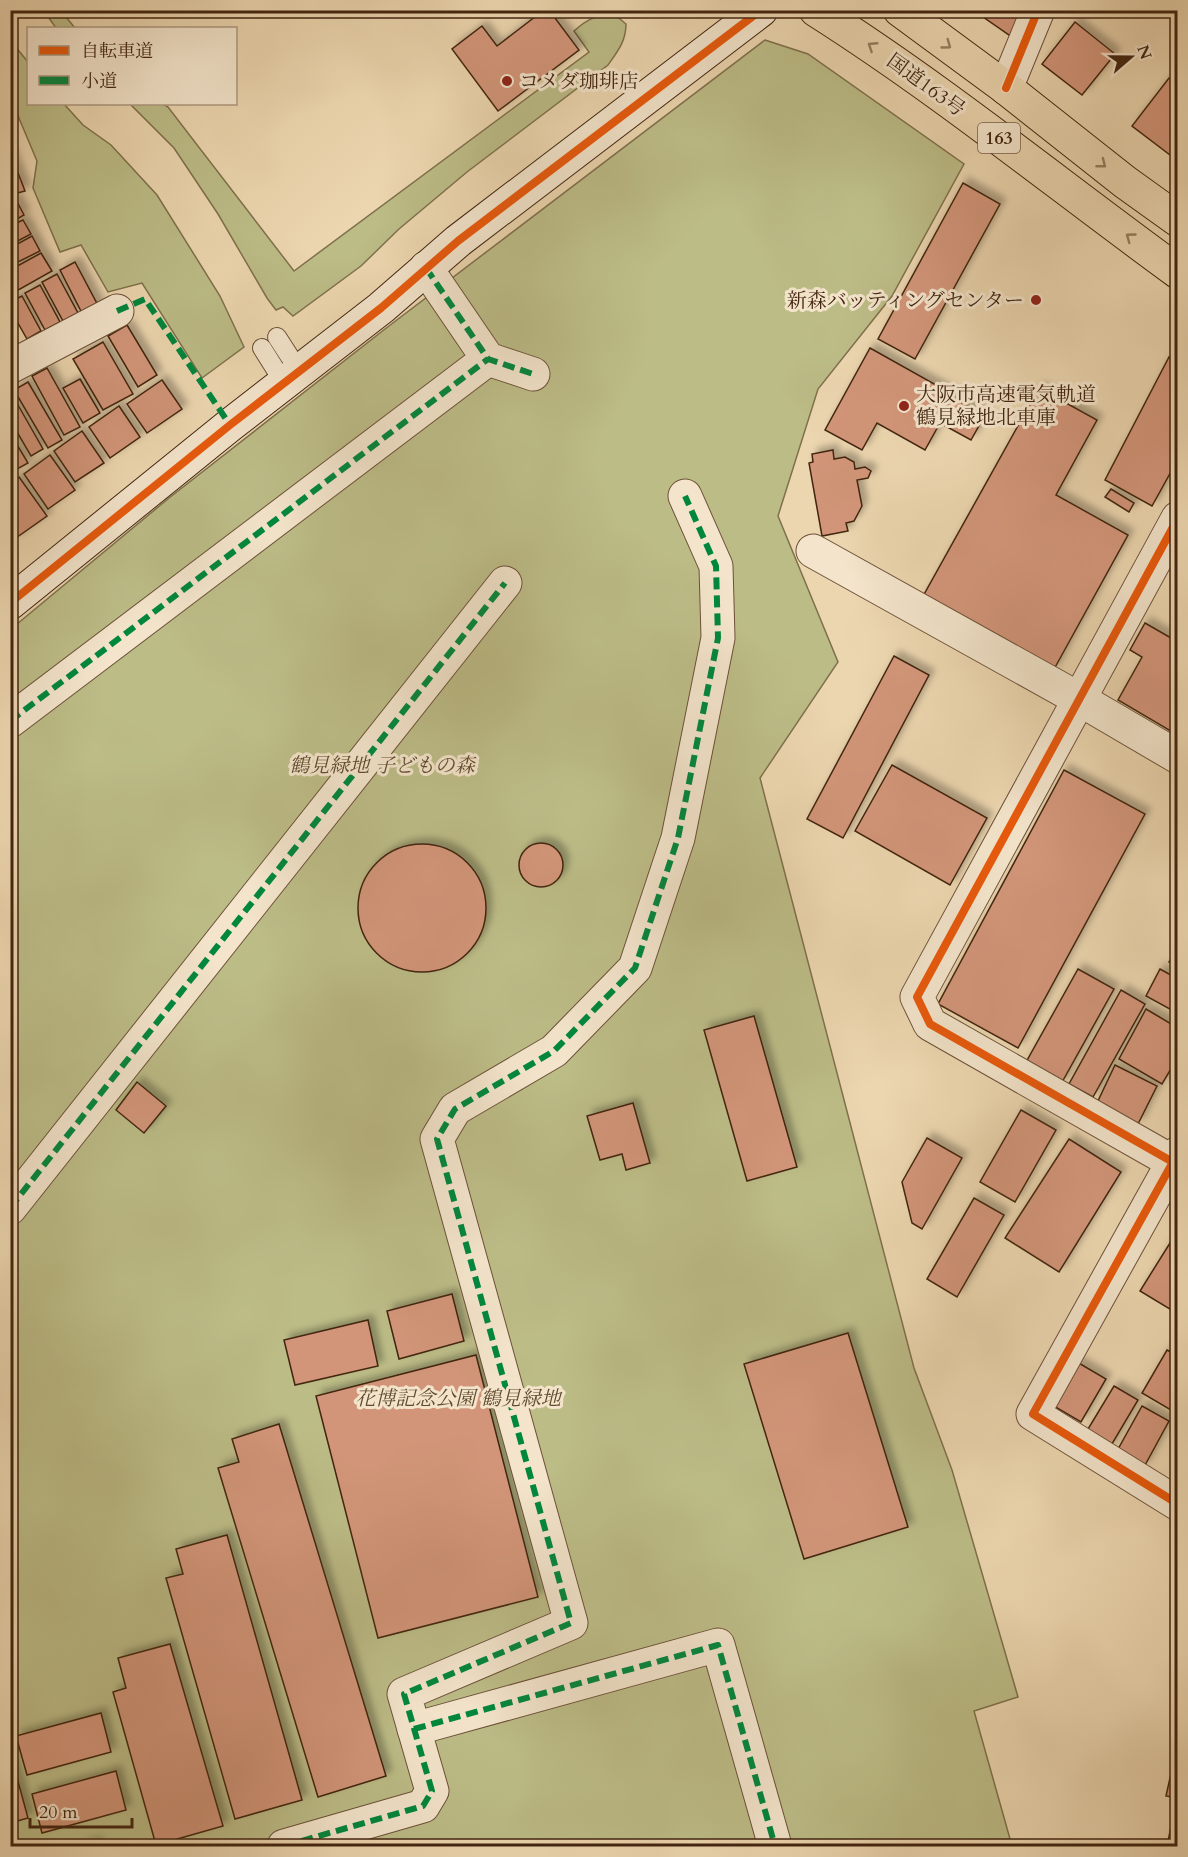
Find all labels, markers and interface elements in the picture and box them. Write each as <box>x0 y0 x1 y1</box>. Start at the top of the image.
legend <box>27 27 237 105</box>
north arrow <box>1101 27 1161 87</box>
one-way arrow <box>940 38 951 49</box>
text: 自転車道 <box>81 39 153 64</box>
one-way arrow <box>868 42 878 54</box>
text: N <box>1131 42 1157 63</box>
street label: 国道163号 <box>881 47 971 123</box>
place label: コメダ珈琲店 <box>519 68 639 95</box>
text: 小道 <box>81 69 117 94</box>
marker: コメダ珈琲店 <box>500 74 514 88</box>
road number: 163 <box>978 123 1020 153</box>
one-way arrow <box>1095 156 1106 167</box>
one-way arrow <box>1126 233 1137 244</box>
place label: 新森バッティングセンター <box>787 287 1024 314</box>
marker: 新森バッティングセンター <box>1029 293 1043 307</box>
place label: 大阪市高速電気軌道 鶴見緑地北車庫 <box>916 381 1096 431</box>
marker: 大阪市高速電気軌道 鶴見緑地北車庫 <box>897 399 911 413</box>
park label: 鶴見緑地 子どもの森 <box>289 752 477 779</box>
park label: 花博記念公園 鶴見緑地 <box>355 1385 563 1412</box>
scale bar <box>30 1791 132 1829</box>
text: 20 m <box>39 1800 78 1825</box>

